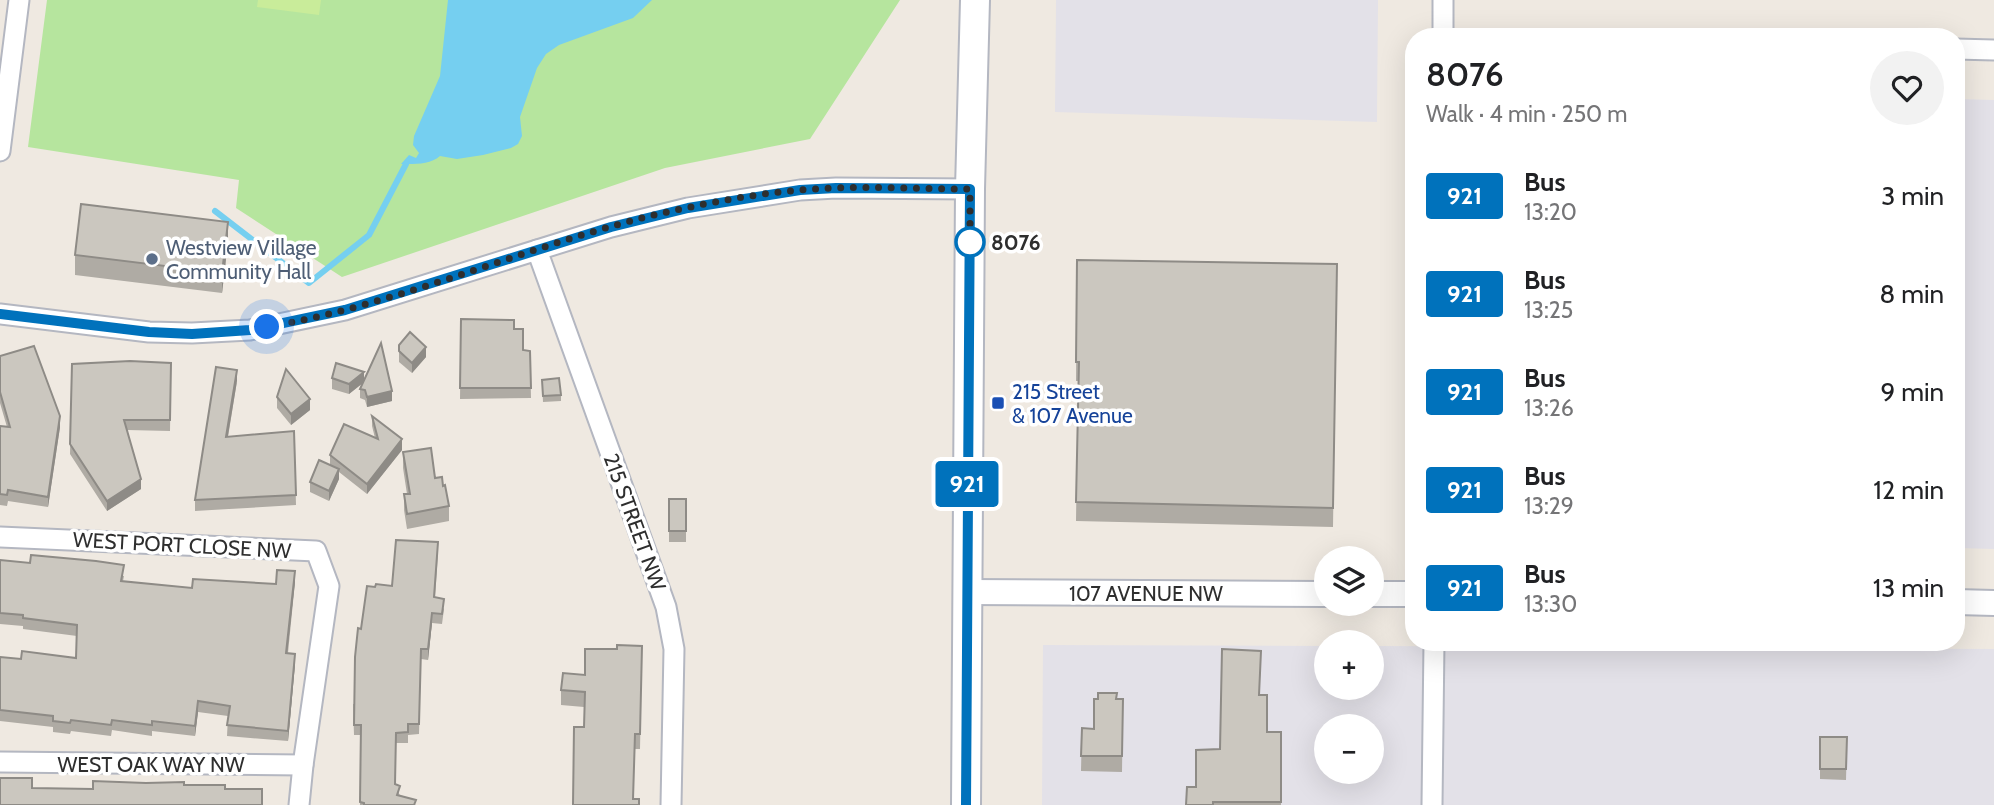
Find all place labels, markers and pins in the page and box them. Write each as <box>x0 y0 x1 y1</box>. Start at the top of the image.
marker: 8076 <box>955 227 985 257</box>
place label: 8076 <box>991 230 1041 255</box>
place label: Westview Village Community Hall <box>166 235 317 284</box>
marker: Westview Village Community Hall <box>144 251 160 267</box>
place label: 215 Street & 107 Avenue <box>1012 379 1133 428</box>
marker: 215 Street & 107 Avenue <box>990 395 1006 411</box>

